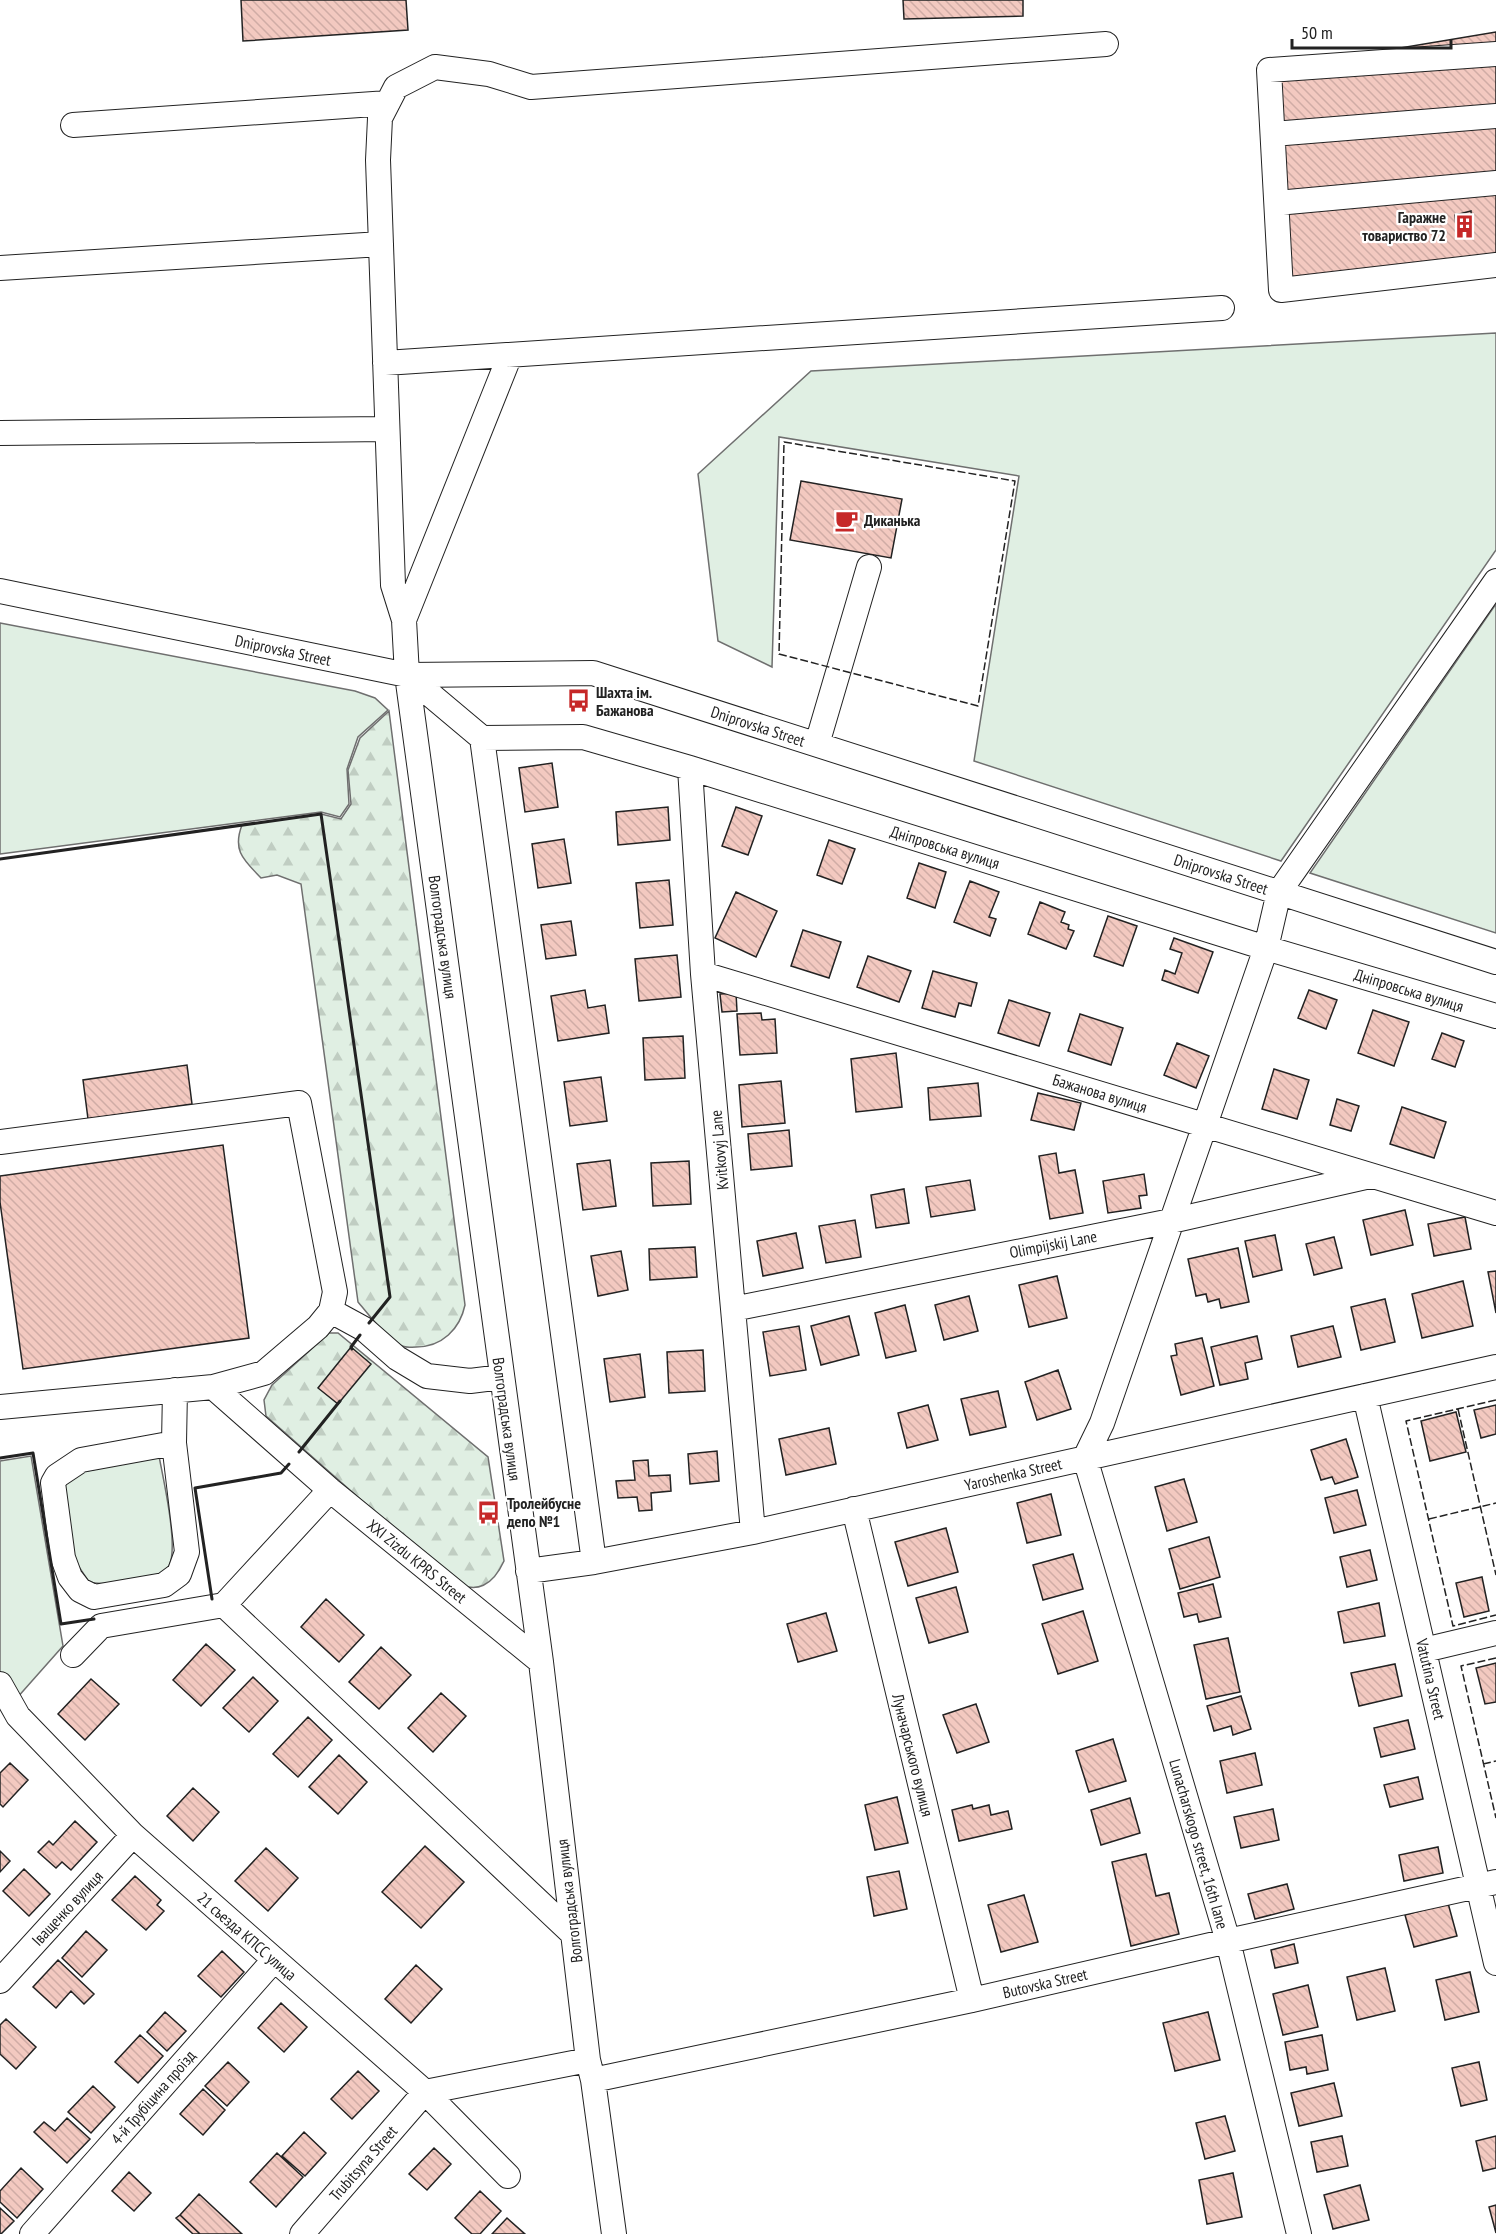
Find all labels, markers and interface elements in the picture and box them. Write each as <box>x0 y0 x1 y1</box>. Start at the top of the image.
scale bar <box>1292 12 1451 50</box>
text: 50 m <box>1301 21 1333 44</box>
place label: Гаражне товариство 72 <box>1362 207 1446 245</box>
building icon: Гаражне товариство 72 <box>1451 213 1477 239</box>
cafe icon: Диканька <box>833 507 859 533</box>
place label: Диканька <box>864 510 921 530</box>
street label: Dniprovska Street <box>233 630 333 670</box>
place label: Шахта ім. Бажанова <box>596 682 654 720</box>
bus stop icon: Шахта ім. Бажанова <box>565 688 591 714</box>
street label: Dniprovska Street <box>708 701 808 751</box>
street label: Дніпровська вулиця <box>888 821 1002 873</box>
street label: Dniprovska Street <box>1171 849 1271 899</box>
street label: Волгоградська вулиця <box>424 874 462 1000</box>
street label: Дніпровська вулиця <box>1352 964 1466 1016</box>
street label: Бажанова вулиця <box>1050 1069 1150 1117</box>
street label: Kvitkovyj Lane <box>706 1109 732 1191</box>
street label: Olimpijskij Lane <box>1008 1226 1098 1262</box>
street label: Волгоградська вулиця <box>488 1356 526 1482</box>
street label: Yaroshenka Street <box>962 1453 1064 1495</box>
place label: Тролейбусне депо №1 <box>506 1493 581 1531</box>
bus stop icon: Тролейбусне депо №1 <box>476 1499 502 1525</box>
street label: XXI Zizdu KPRS Street <box>363 1515 471 1608</box>
street label: Vatutina Street <box>1412 1636 1450 1722</box>
street label: Луначарського вулиця <box>888 1691 938 1818</box>
street label: Lunacharskogo street, 16th lane <box>1165 1757 1233 1931</box>
street label: Волгоградська вулиця <box>551 1838 587 1964</box>
street label: Іващенко вулиця <box>27 1866 107 1950</box>
street label: 21 съезда КПСС улица <box>193 1887 301 1985</box>
street label: Butovska Street <box>1001 1963 1090 2002</box>
street label: 4-й Трубіцина проїзд <box>107 2046 199 2148</box>
street label: Trubitsyna Street <box>325 2121 402 2205</box>

